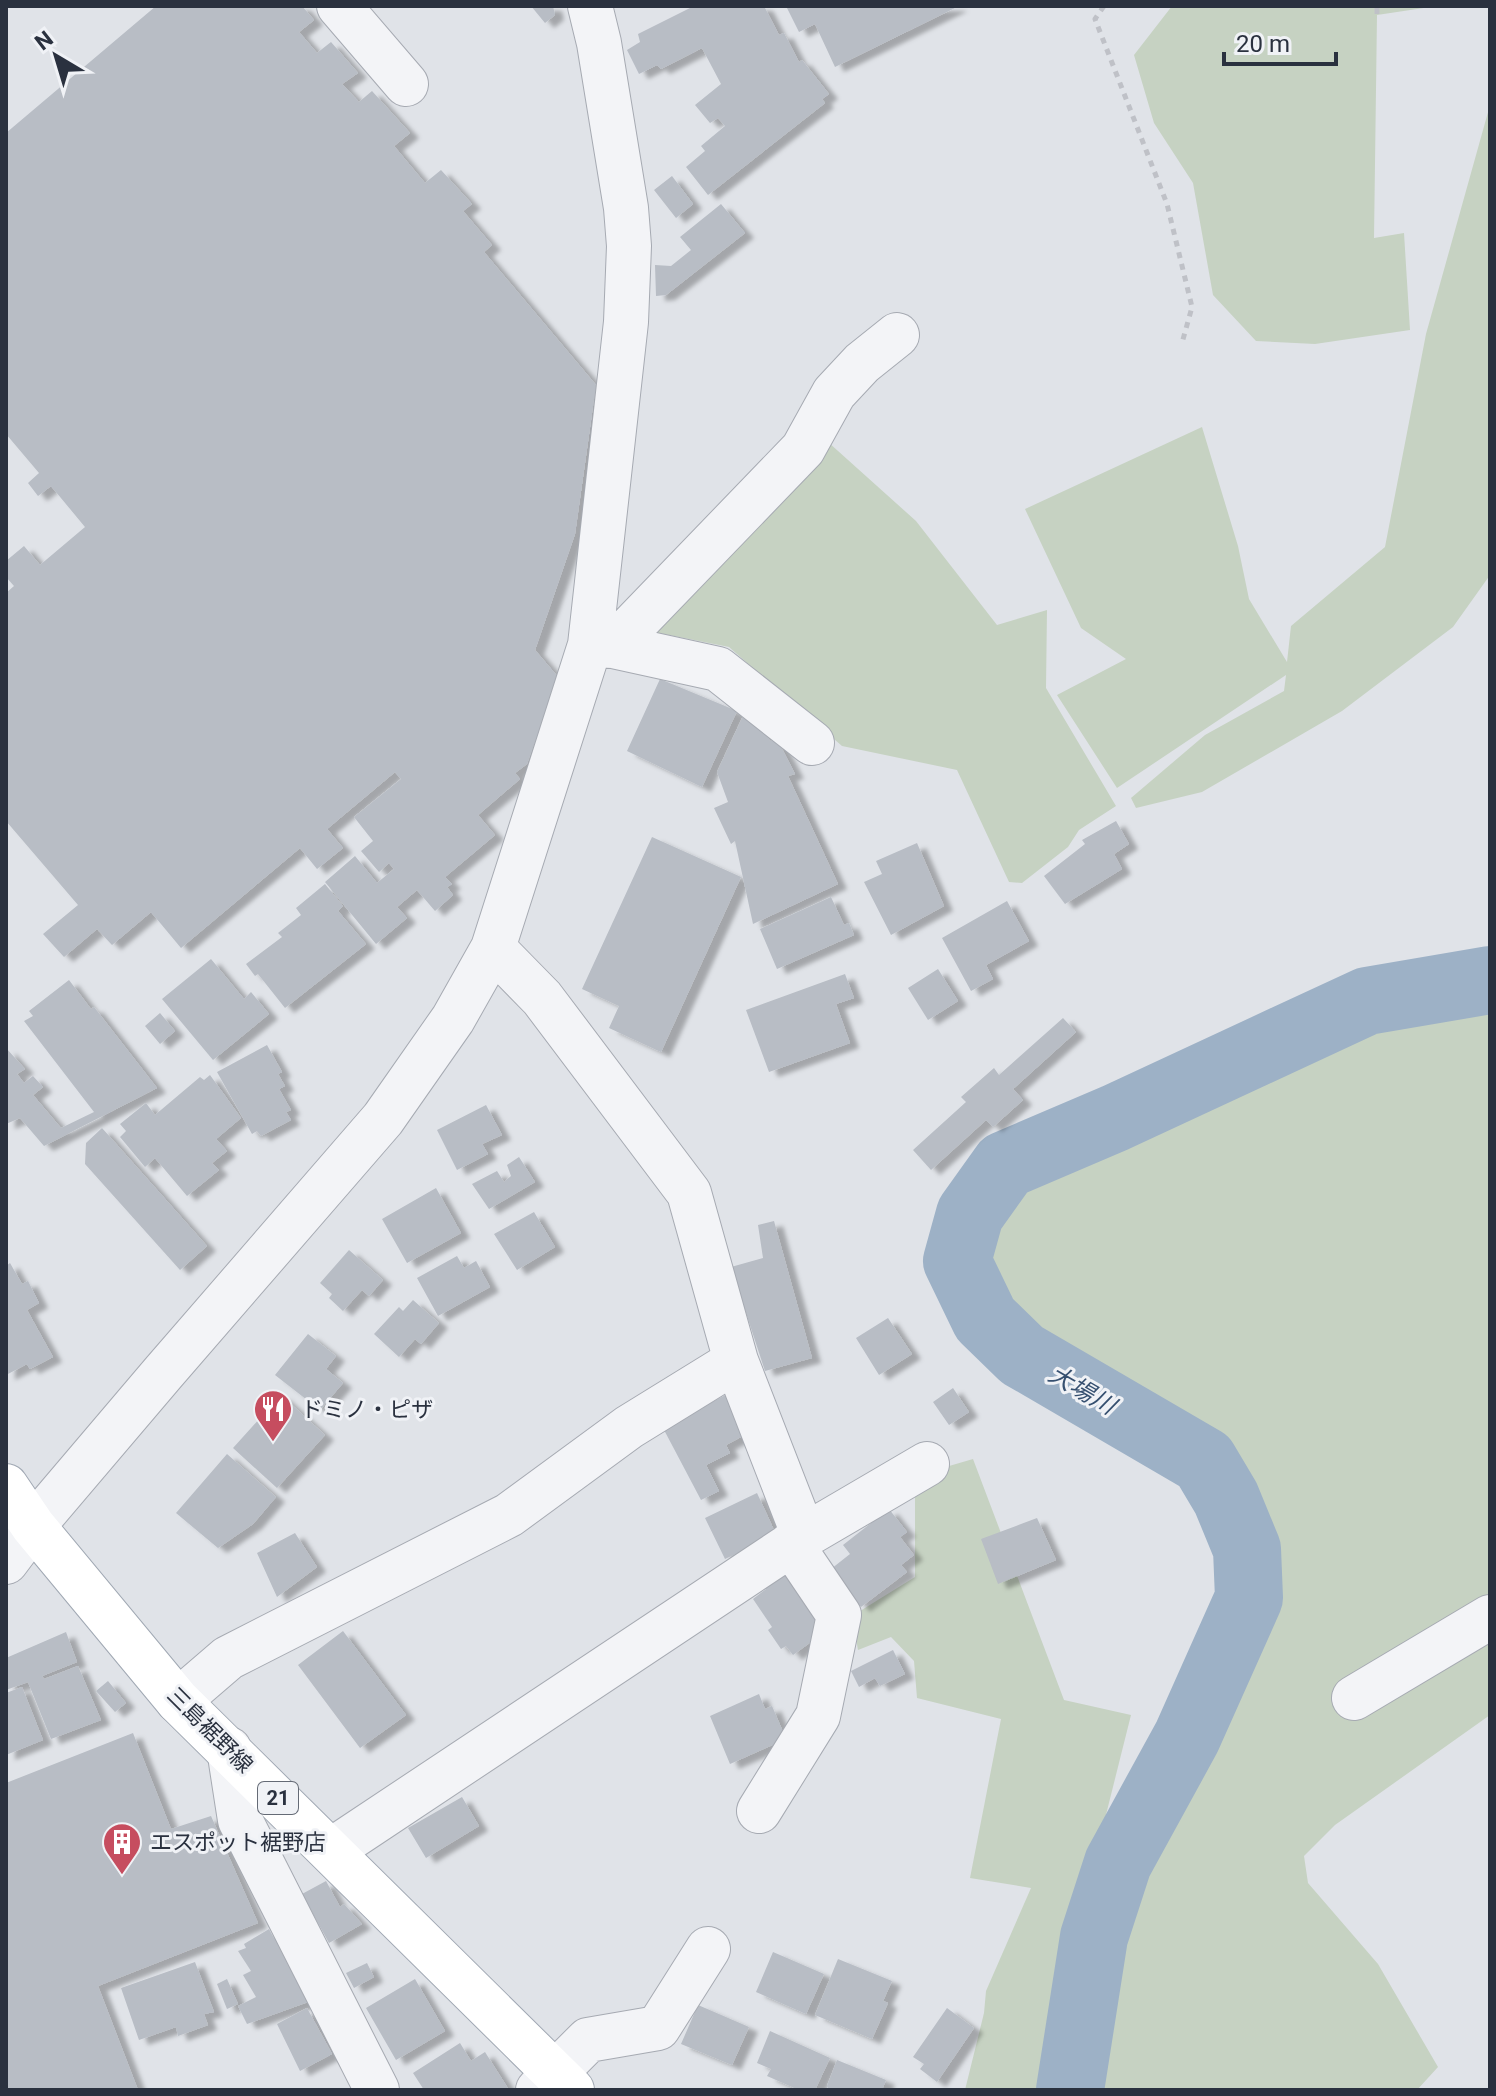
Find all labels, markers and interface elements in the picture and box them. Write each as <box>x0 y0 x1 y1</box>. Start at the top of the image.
north arrow <box>16 16 96 96</box>
scale bar <box>1224 16 1336 66</box>
text: N <box>30 26 58 55</box>
text: 20 m <box>1236 30 1290 58</box>
water label: 大場川 <box>1044 1360 1123 1422</box>
restaurant icon: ドミノ・ピザ <box>252 1388 294 1443</box>
place label: ドミノ・ピザ <box>301 1397 433 1422</box>
street label: 三島裾野線 <box>162 1682 258 1778</box>
road number: 21 <box>258 1782 298 1814</box>
building icon: エスポット裾野店 <box>101 1821 143 1876</box>
place label: エスポット裾野店 <box>150 1830 326 1855</box>

